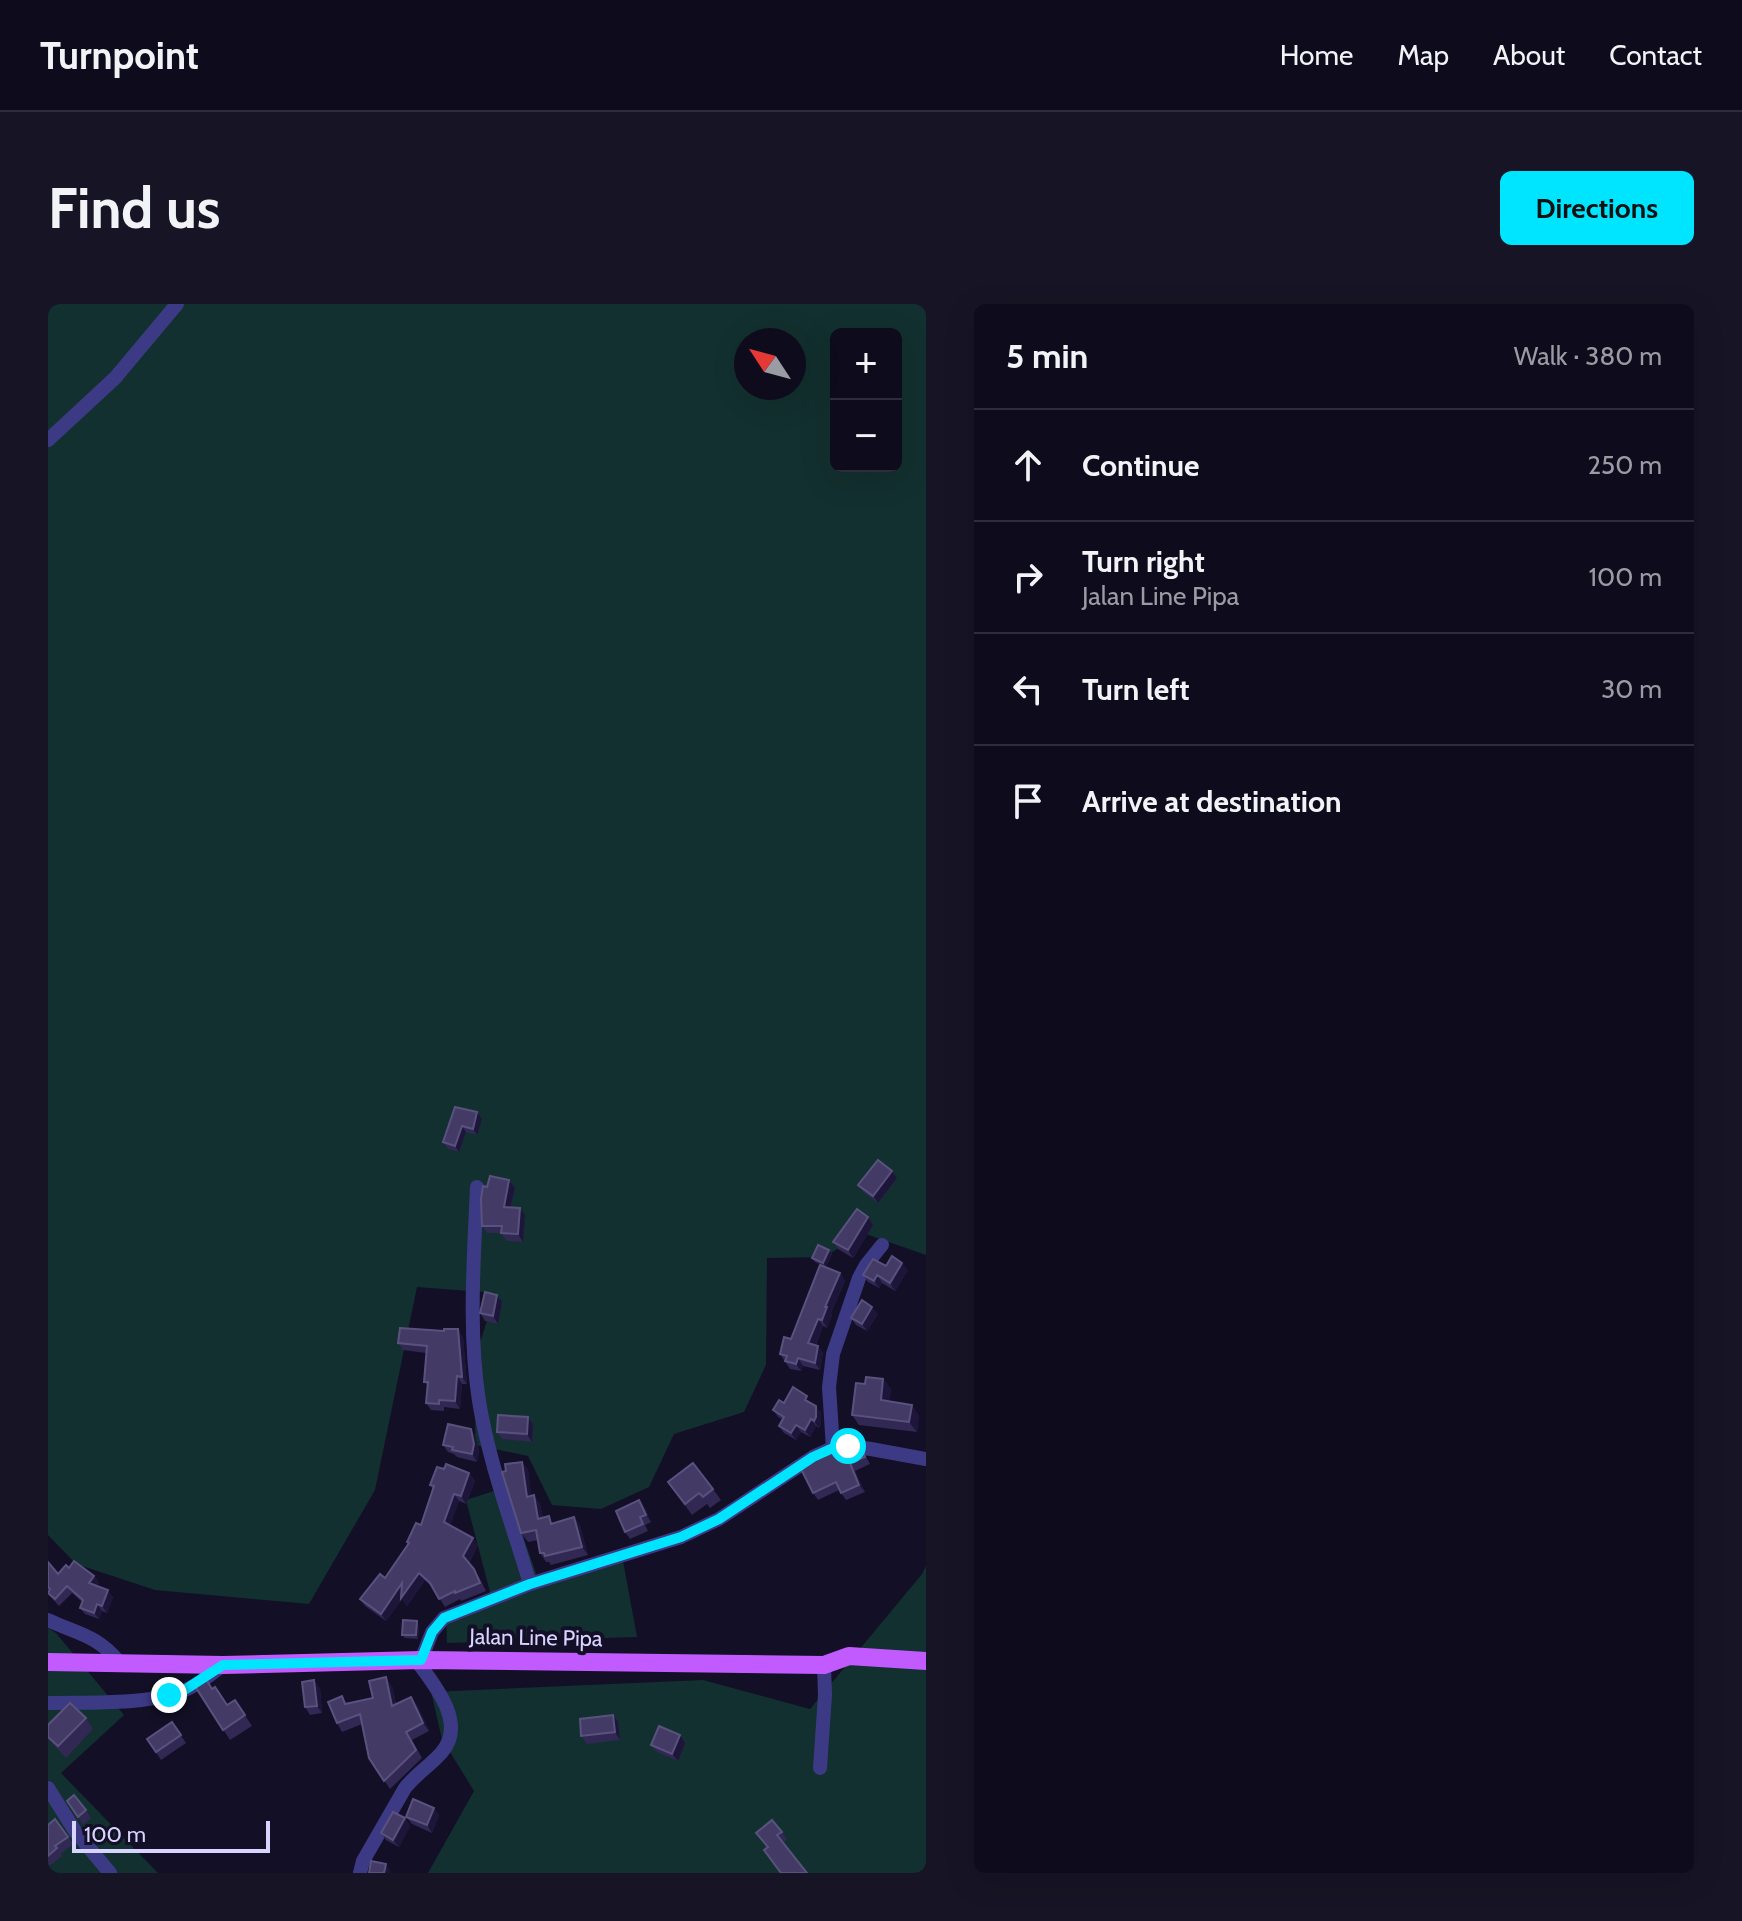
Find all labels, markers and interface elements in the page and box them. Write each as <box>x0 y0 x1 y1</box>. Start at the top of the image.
text: Turnpoint <box>40 32 199 79</box>
text: Home <box>1280 38 1353 72</box>
text: Map <box>1397 38 1449 72</box>
text: About <box>1493 38 1565 72</box>
text: Contact <box>1609 38 1702 72</box>
button: Directions <box>1500 171 1694 245</box>
text: Find us <box>48 174 221 242</box>
north arrow <box>734 328 806 400</box>
map controls <box>830 328 902 472</box>
button: + <box>830 328 902 400</box>
text: 5 min <box>1006 335 1088 377</box>
text: Walk · 380 m <box>1514 340 1662 372</box>
button: − <box>830 400 902 472</box>
icon: ahead <box>1006 443 1050 487</box>
text: Continue <box>1082 447 1199 484</box>
text: 250 m <box>1588 449 1662 481</box>
text: Turn right <box>1082 543 1205 580</box>
icon: right <box>1006 555 1050 599</box>
text: 100 m <box>1589 561 1662 593</box>
text: Jalan Line Pipa <box>1082 580 1239 612</box>
icon: left <box>1006 667 1050 711</box>
text: Turn left <box>1082 671 1190 708</box>
text: 30 m <box>1601 673 1662 705</box>
icon: arrive <box>1006 779 1050 823</box>
text: Arrive at destination <box>1082 783 1342 820</box>
route start <box>830 1428 866 1464</box>
street label: Jalan Line Pipa <box>468 1623 603 1652</box>
route end <box>151 1677 187 1713</box>
scale bar <box>72 1817 270 1853</box>
text: 100 m <box>84 1821 146 1848</box>

